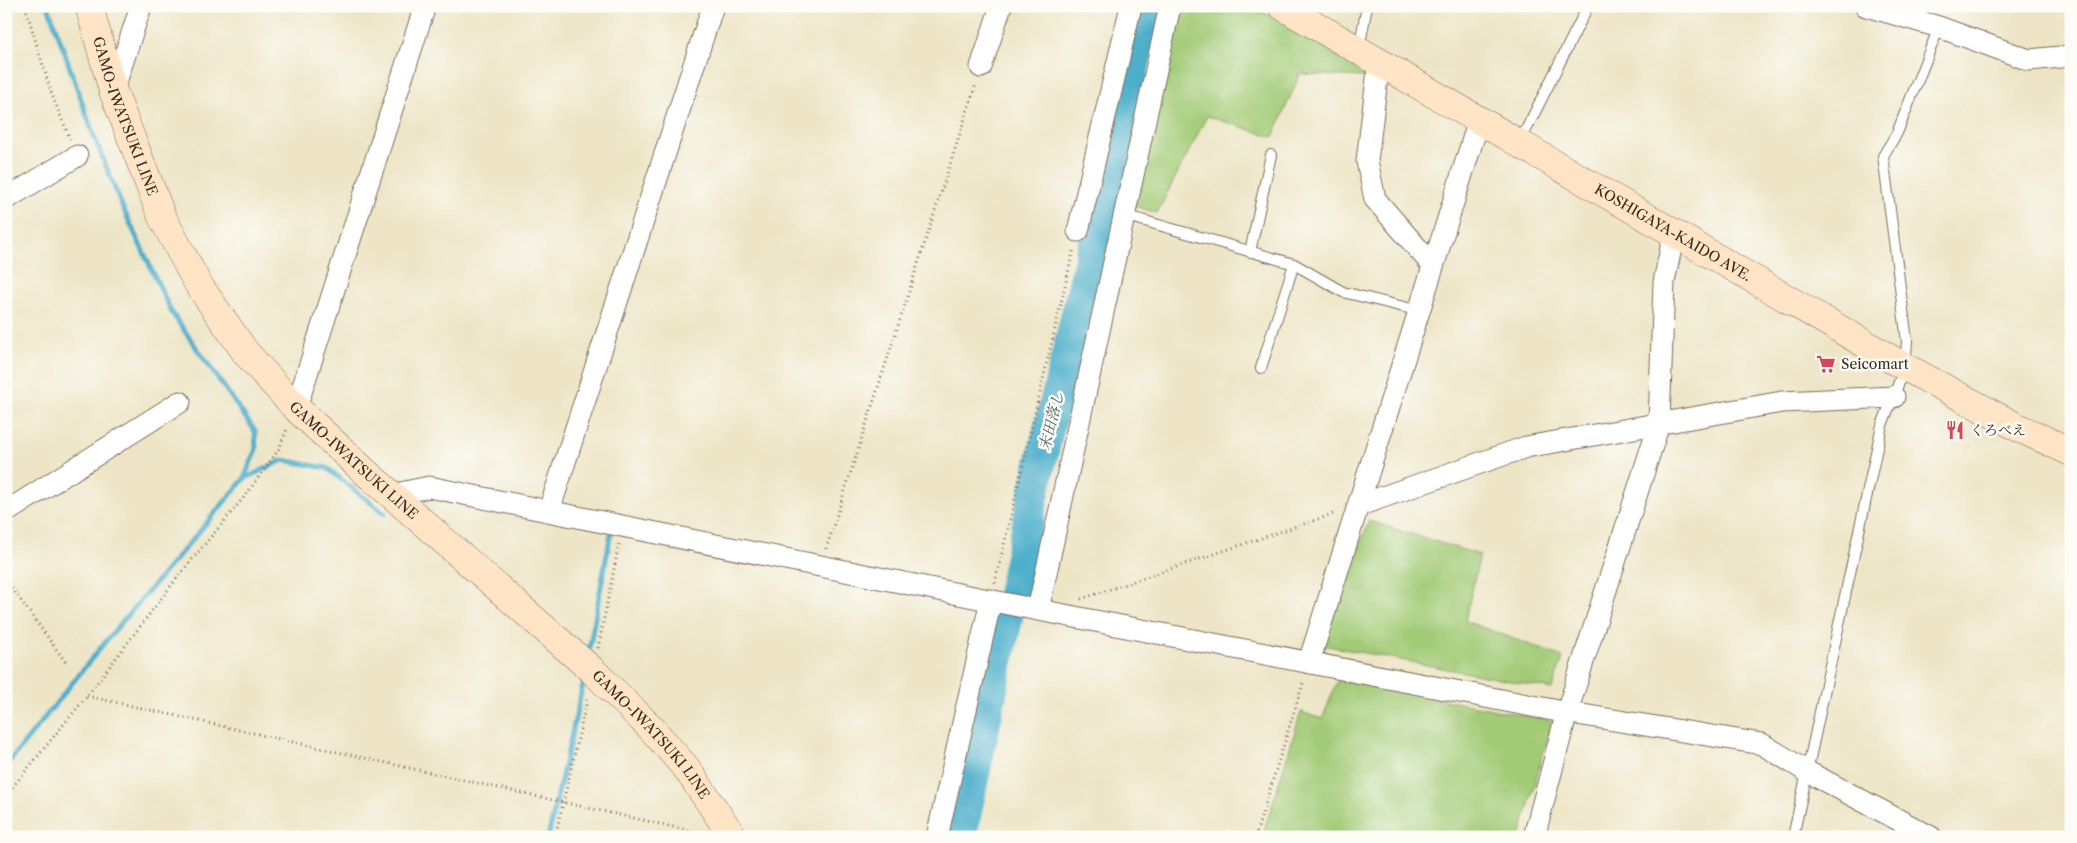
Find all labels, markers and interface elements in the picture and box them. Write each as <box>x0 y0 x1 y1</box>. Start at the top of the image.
street label: GAMO-IWATSUKI LINE <box>89 35 162 198</box>
street label: KOSHIGAYA-KAIDO AVE. <box>1591 180 1755 285</box>
supermarket icon: Seicomart <box>1815 353 1837 375</box>
place label: Seicomart <box>1841 355 1909 373</box>
water label: 末田落し <box>1035 390 1067 452</box>
street label: GAMO-IWATSUKI LINE <box>285 398 422 523</box>
restaurant icon: くろべえ <box>1944 419 1966 441</box>
place label: くろべえ <box>1970 421 2026 439</box>
street label: GAMO-IWATSUKI LINE <box>588 666 714 802</box>

